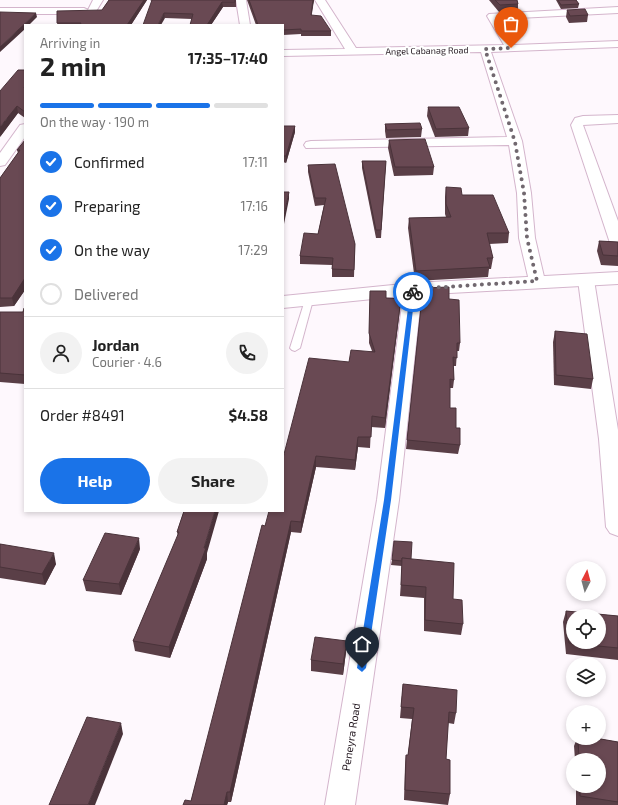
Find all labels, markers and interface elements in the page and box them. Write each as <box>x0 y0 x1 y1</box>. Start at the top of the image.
pin <box>494 7.0 528 48</box>
icon: bag <box>500 13 522 35</box>
text: Arriving in <box>40 35 100 51</box>
street label: Angel Cabanag Road <box>385 44 469 57</box>
text: 17:35–17:40 <box>188 49 268 67</box>
text: 2 min <box>40 50 106 81</box>
text: On the way · 190 m <box>40 114 149 130</box>
icon: check <box>40 151 62 173</box>
text: Confirmed <box>74 153 145 171</box>
text: 17:11 <box>243 154 268 170</box>
icon: check <box>40 195 62 217</box>
text: Preparing <box>74 197 140 215</box>
text: 17:16 <box>240 198 268 214</box>
icon: check <box>40 239 62 261</box>
text: On the way <box>74 241 150 259</box>
text: 17:29 <box>238 242 268 258</box>
courier <box>393 272 433 312</box>
icon: bike <box>402 281 424 303</box>
text: Delivered <box>74 285 139 303</box>
button: person <box>40 332 82 374</box>
button: phone <box>226 332 268 374</box>
text: Jordan <box>92 336 139 354</box>
text: Courier · 4.6 <box>92 354 162 370</box>
text: Order #8491 <box>40 406 125 424</box>
text: $4.58 <box>228 406 268 424</box>
button: Help <box>40 458 150 504</box>
button: Share <box>158 458 268 504</box>
north arrow <box>566 561 606 601</box>
map controls <box>566 561 606 793</box>
button: locate <box>566 609 606 649</box>
pin <box>345 627 379 668</box>
icon: home <box>351 633 373 655</box>
button: layers <box>566 657 606 697</box>
street label: Peneyra Road <box>339 702 362 772</box>
button: + <box>566 705 606 745</box>
button: − <box>566 753 606 793</box>

